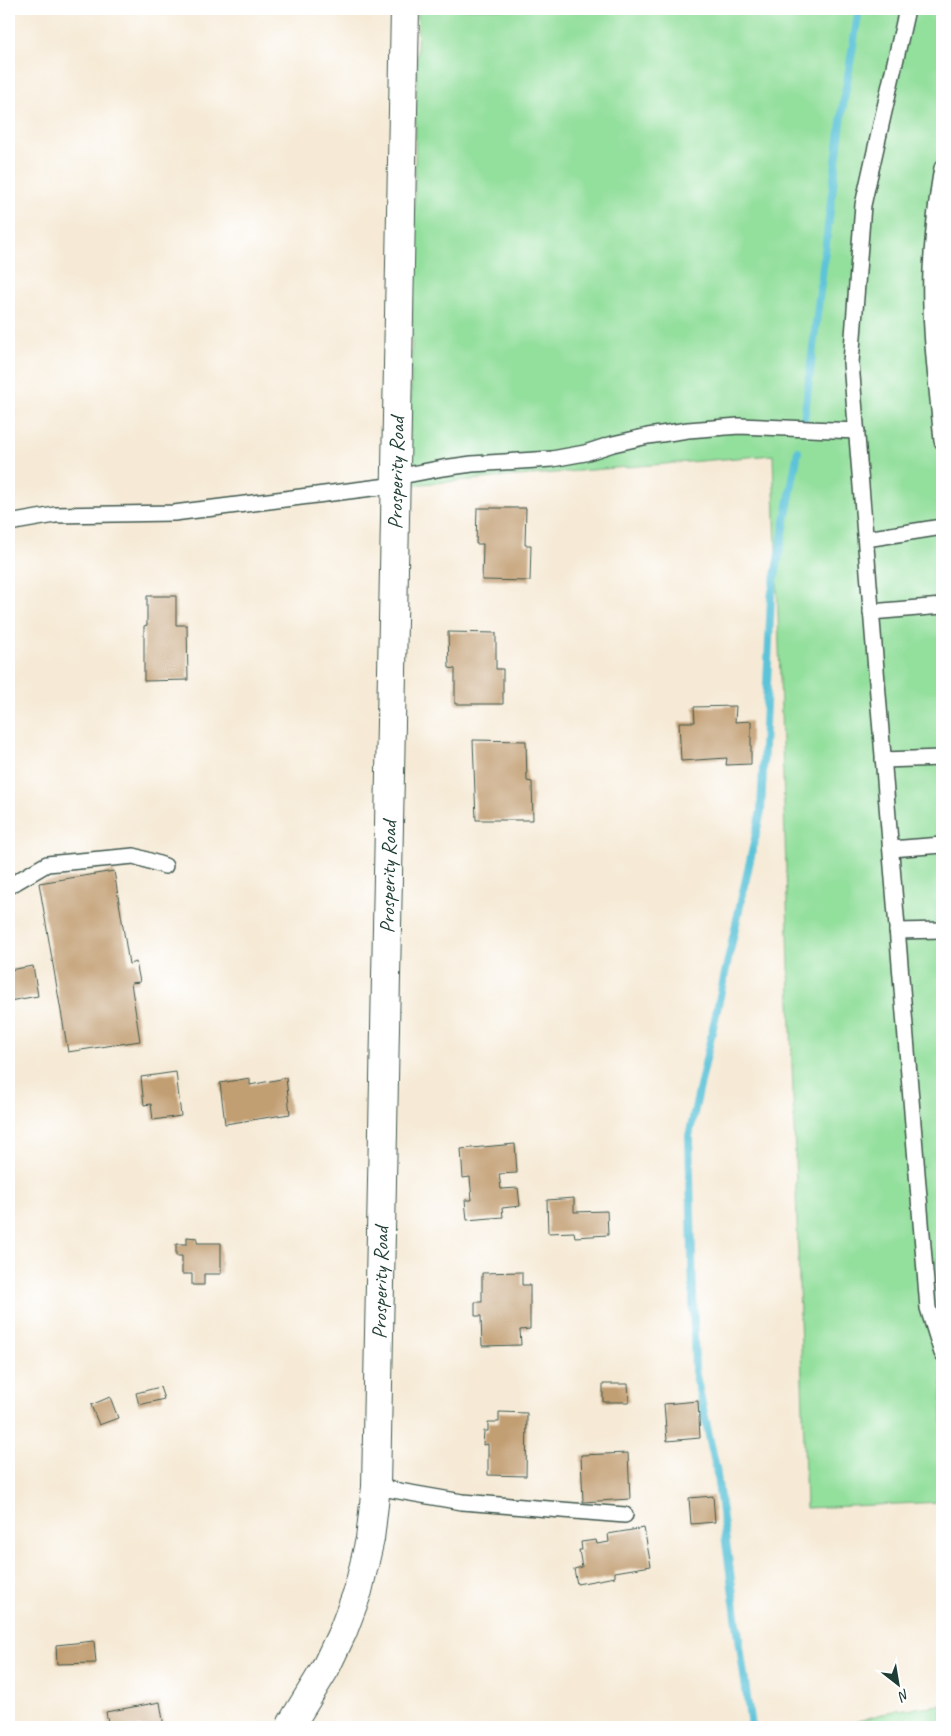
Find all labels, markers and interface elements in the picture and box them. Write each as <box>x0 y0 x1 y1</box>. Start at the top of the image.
street label: Prosperity Road <box>382 413 410 530</box>
street label: Prosperity Road <box>374 817 402 934</box>
street label: Prosperity Road <box>366 1223 394 1339</box>
north arrow <box>874 1658 924 1708</box>
text: N <box>894 1685 913 1705</box>

